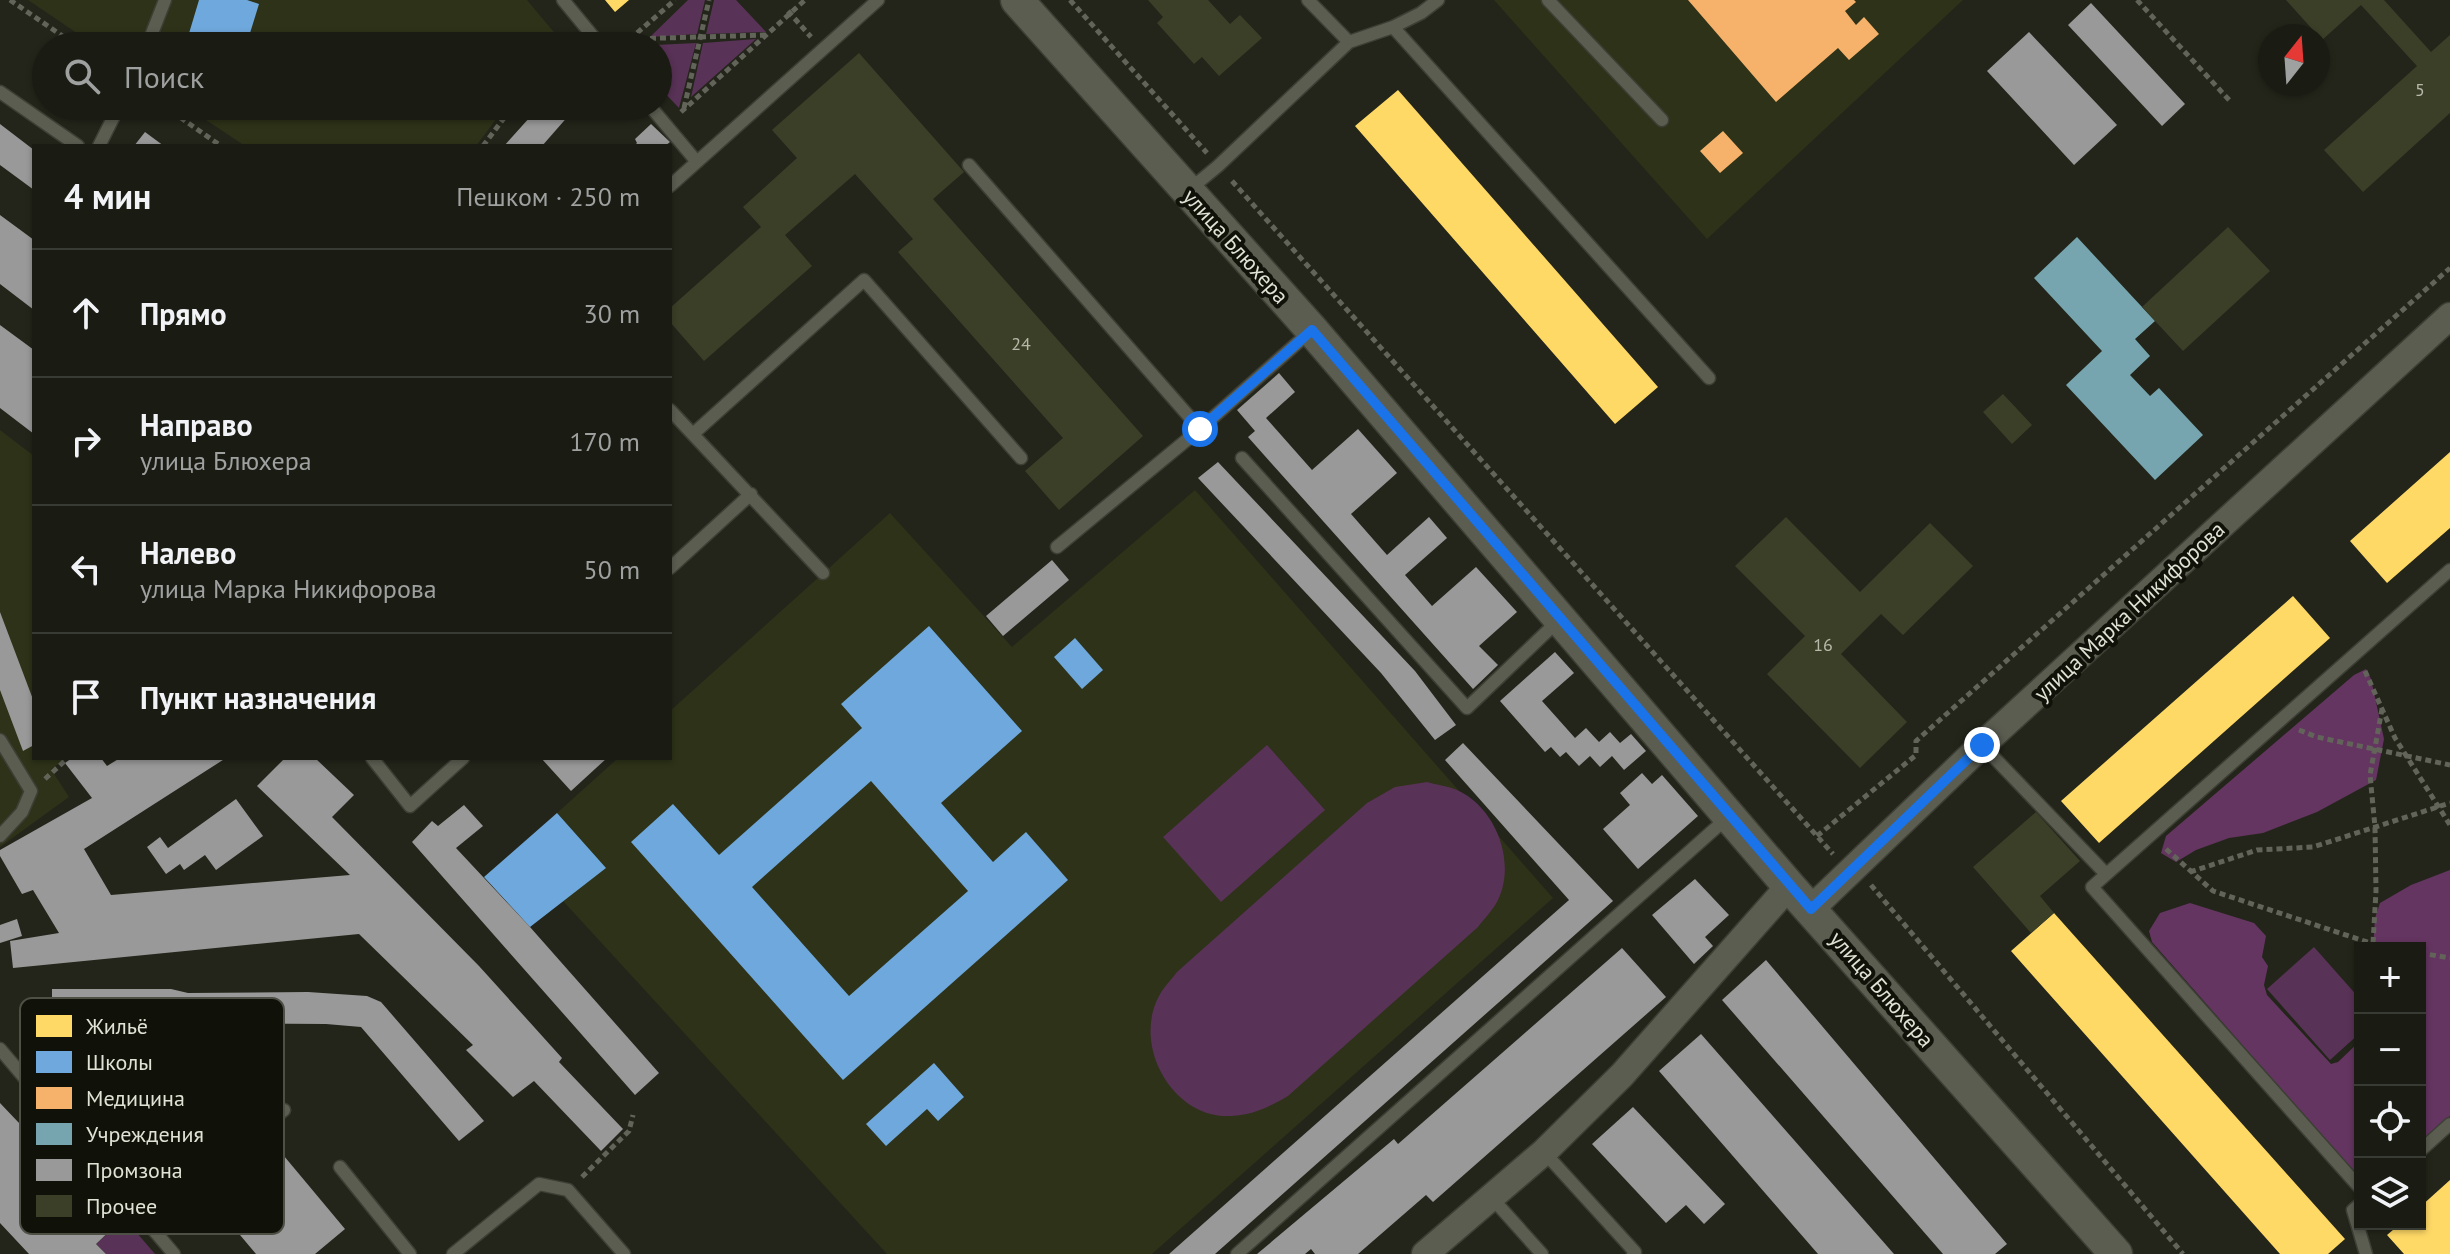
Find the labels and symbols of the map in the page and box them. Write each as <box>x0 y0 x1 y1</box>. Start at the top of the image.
north arrow <box>2258 24 2330 96</box>
house number: 5 <box>2415 78 2425 101</box>
street label: улица Блюхера <box>1177 183 1295 309</box>
house number: 24 <box>1011 332 1031 355</box>
route start <box>1182 411 1218 447</box>
street label: улица Марка Никифорова <box>2028 515 2230 707</box>
house number: 16 <box>1813 633 1833 656</box>
route end <box>1964 727 2000 763</box>
street label: улица Блюхера <box>1824 925 1940 1053</box>
legend <box>20 998 284 1234</box>
text: Жильё <box>85 1012 148 1040</box>
text: Школы <box>86 1048 153 1076</box>
text: Медицина <box>86 1084 185 1112</box>
text: Учреждения <box>86 1120 204 1148</box>
text: Промзона <box>86 1156 183 1184</box>
text: Прочее <box>86 1192 157 1220</box>

